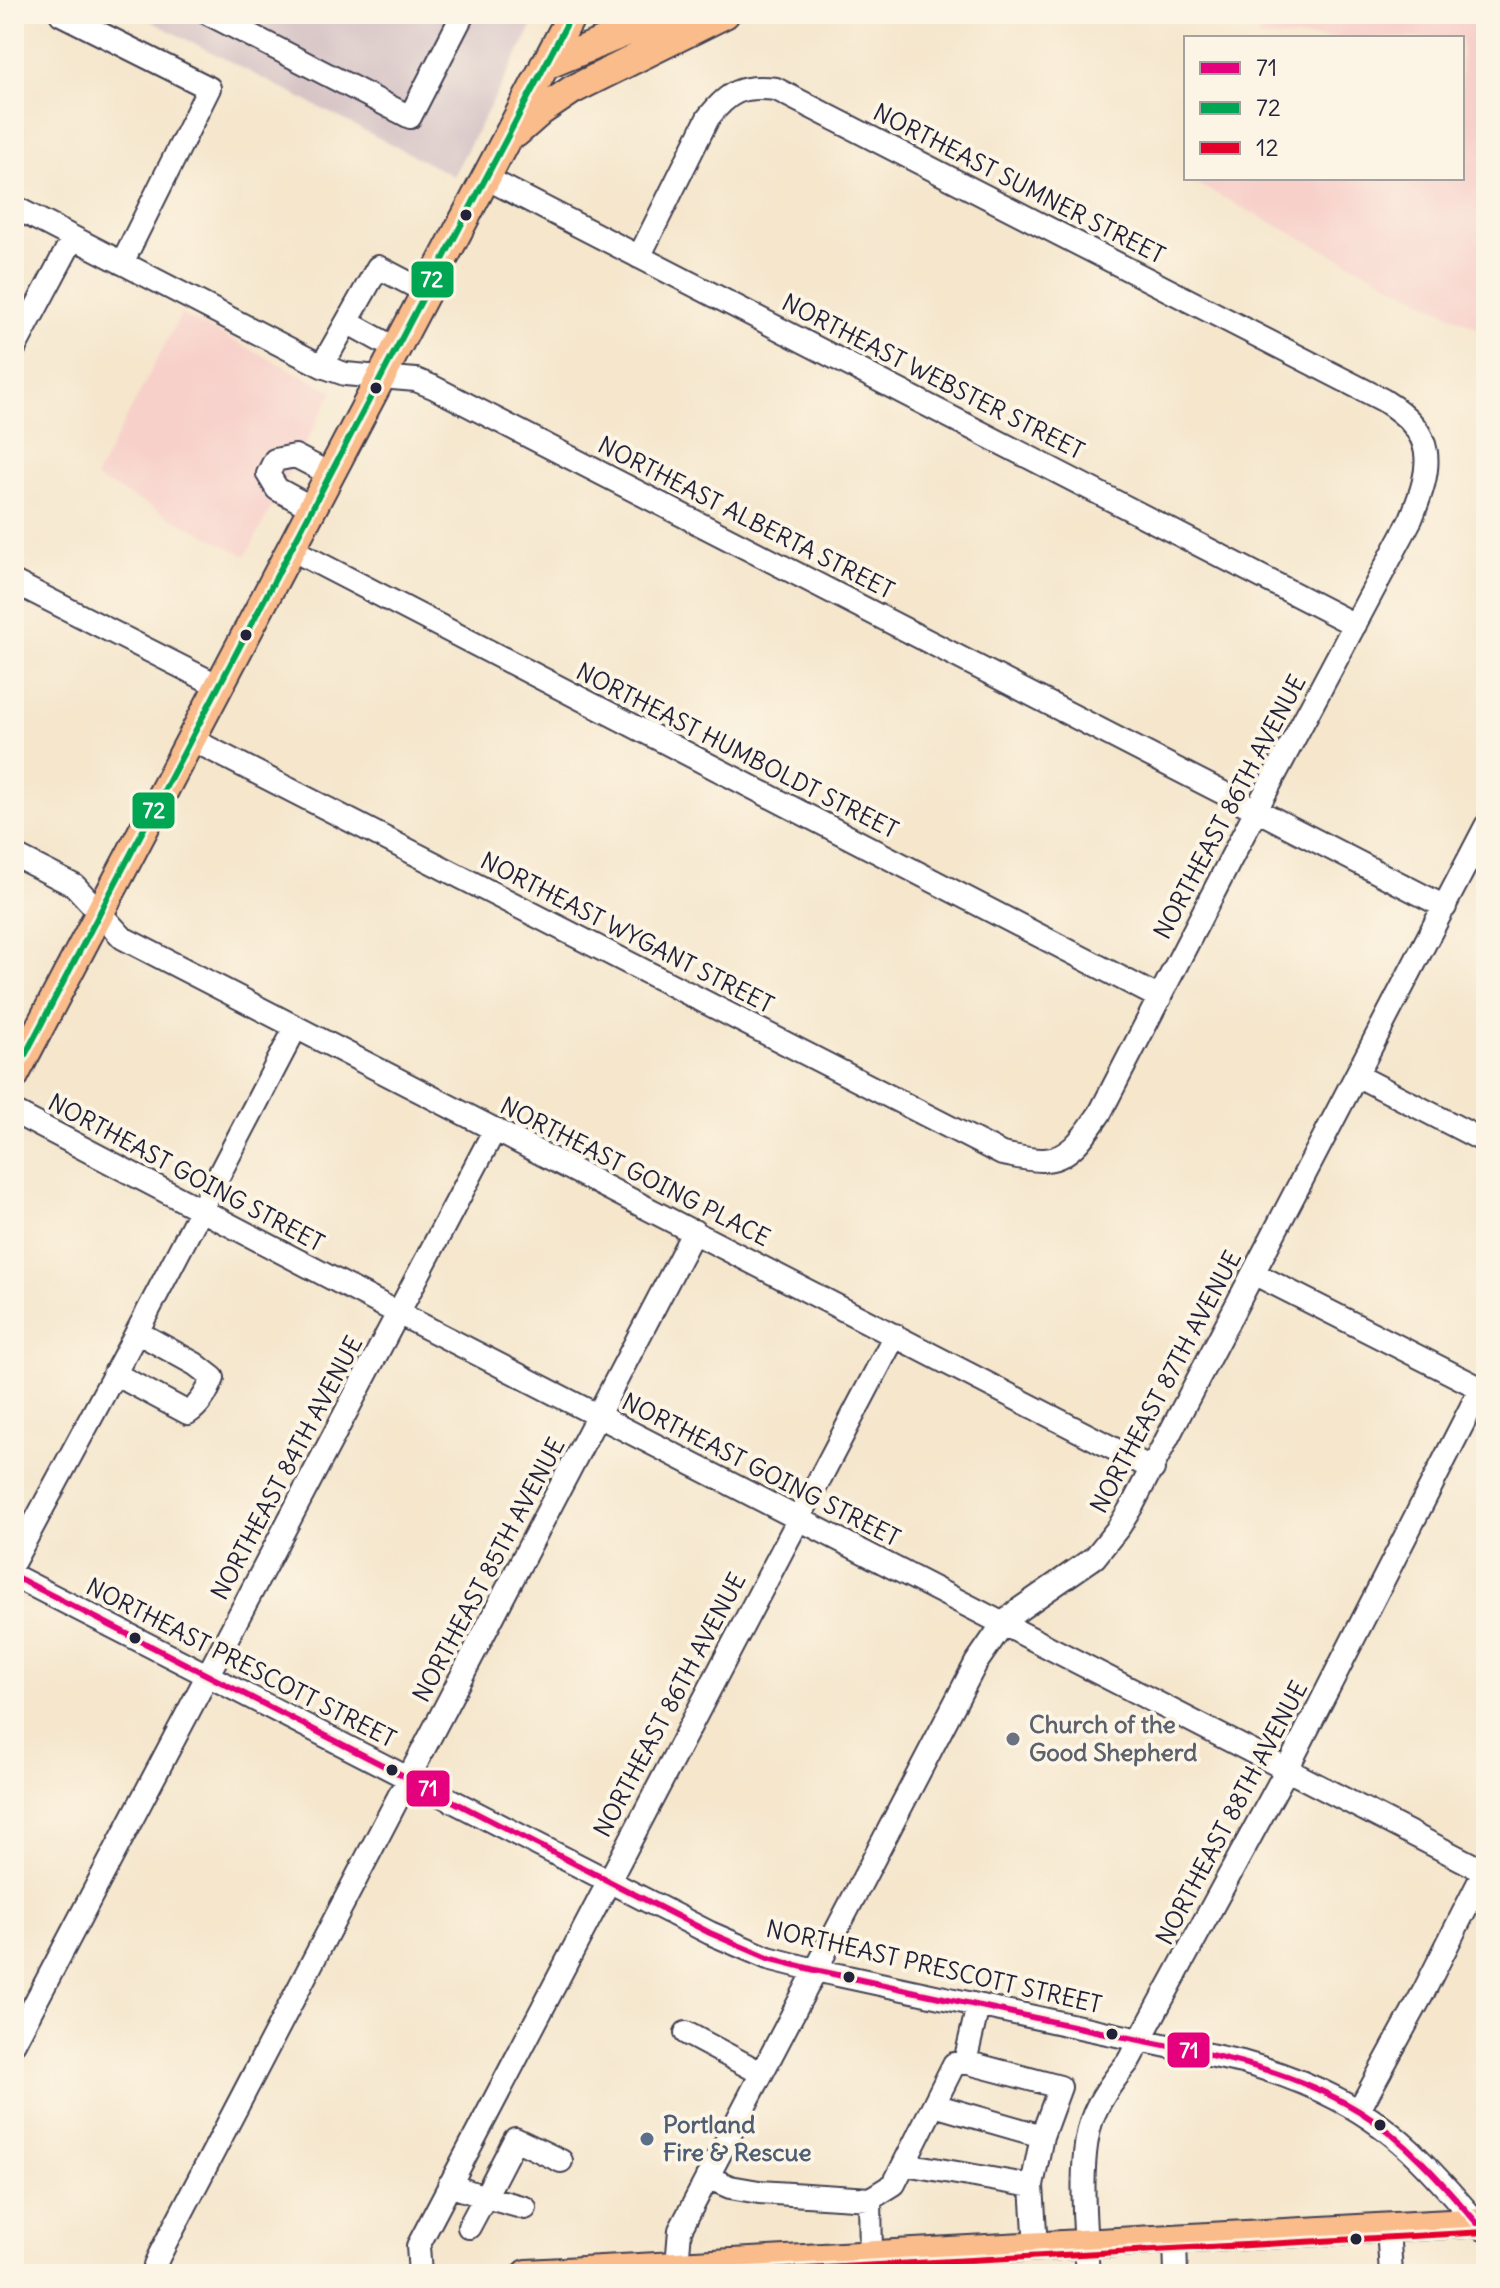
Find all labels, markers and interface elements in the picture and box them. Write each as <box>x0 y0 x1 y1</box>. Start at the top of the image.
legend <box>1184 36 1464 180</box>
text: 71 <box>1256 52 1277 82</box>
text: 72 <box>1256 92 1281 122</box>
street label: NORTHEAST SUMNER STREET <box>869 96 1170 270</box>
text: 12 <box>1256 132 1279 162</box>
unlabelled marker <box>458 207 474 223</box>
line badge: 72 <box>410 260 455 299</box>
text: 72 <box>421 265 443 293</box>
street label: NORTHEAST WEBSTER STREET <box>777 287 1090 466</box>
unlabelled marker <box>368 380 384 396</box>
street label: NORTHEAST ALBERTA STREET <box>593 429 900 605</box>
unlabelled marker <box>238 627 254 643</box>
street label: NORTHEAST HUMBOLDT STREET <box>571 656 903 845</box>
street label: NORTHEAST 86TH AVENUE <box>1147 669 1312 944</box>
line badge: 72 <box>131 791 176 830</box>
text: 72 <box>143 796 165 824</box>
street label: NORTHEAST WYGANT STREET <box>476 845 779 1019</box>
street label: NORTHEAST GOING STREET <box>43 1087 330 1258</box>
street label: NORTHEAST GOING PLACE <box>495 1090 775 1252</box>
street label: NORTHEAST 87TH AVENUE <box>1083 1245 1247 1518</box>
street label: NORTHEAST 84TH AVENUE <box>204 1330 368 1605</box>
street label: NORTHEAST GOING STREET <box>617 1386 906 1552</box>
street label: NORTHEAST 85TH AVENUE <box>406 1432 571 1707</box>
street label: NORTHEAST 86TH AVENUE <box>587 1567 752 1842</box>
street label: NORTHEAST PRESCOTT STREET <box>82 1571 401 1753</box>
unlabelled marker <box>127 1630 143 1646</box>
street label: NORTHEAST 88TH AVENUE <box>1149 1676 1313 1950</box>
place label: Church of the Good Shepherd <box>1029 1709 1197 1767</box>
marker: Church of the Good Shepherd <box>1004 1730 1022 1748</box>
unlabelled marker <box>384 1762 400 1778</box>
line badge: 71 <box>405 1769 451 1808</box>
text: 71 <box>418 1774 438 1802</box>
street label: NORTHEAST PRESCOTT STREET <box>763 1913 1105 2019</box>
unlabelled marker <box>841 1969 857 1985</box>
unlabelled marker <box>1104 2026 1120 2042</box>
line badge: 71 <box>1166 2031 1211 2069</box>
text: 71 <box>1179 2036 1199 2064</box>
place label: Portland Fire & Rescue <box>663 2109 811 2167</box>
unlabelled marker <box>1372 2117 1388 2133</box>
marker: Portland Fire & Rescue <box>638 2130 656 2148</box>
unlabelled marker <box>1348 2231 1364 2247</box>

